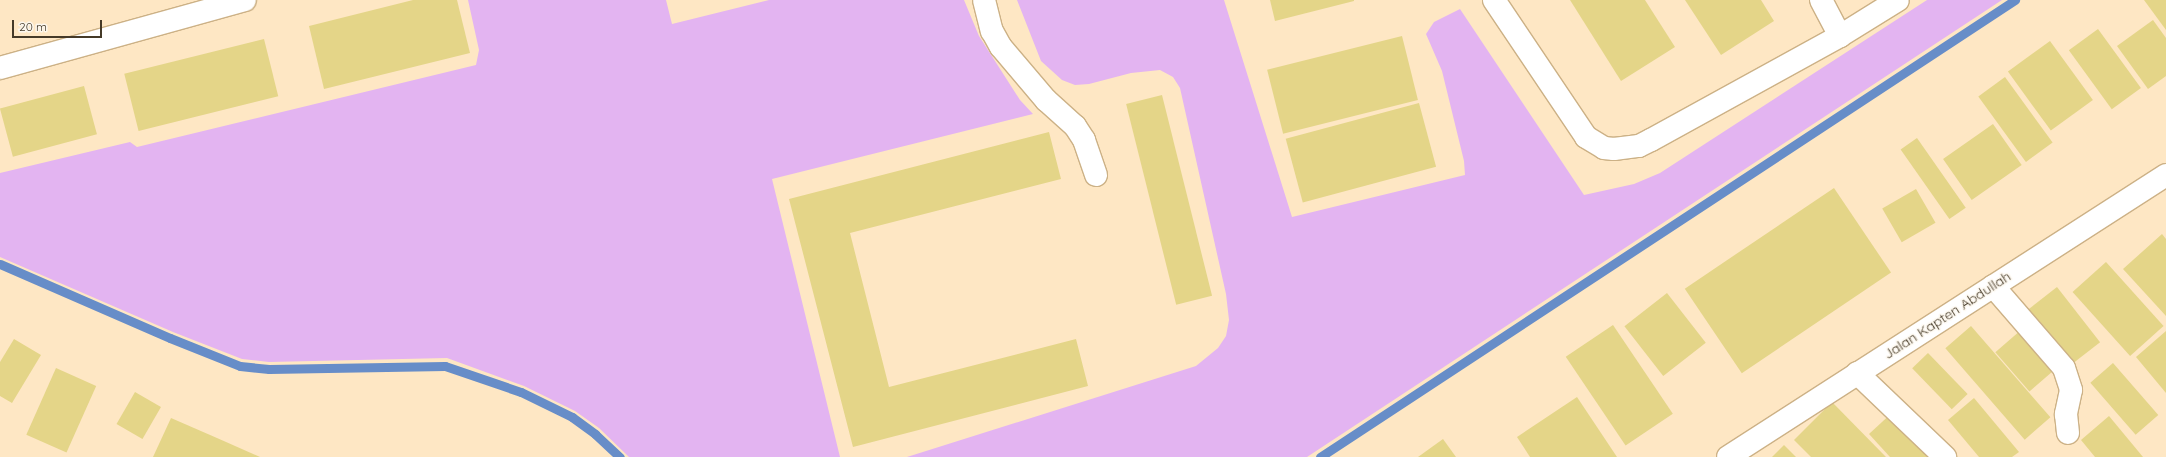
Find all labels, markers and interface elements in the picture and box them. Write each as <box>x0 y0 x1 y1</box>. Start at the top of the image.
scale bar <box>14 12 104 38</box>
text: 20 m <box>19 19 47 34</box>
street label: Jalan Kapten Abdullah <box>1880 268 2014 362</box>

